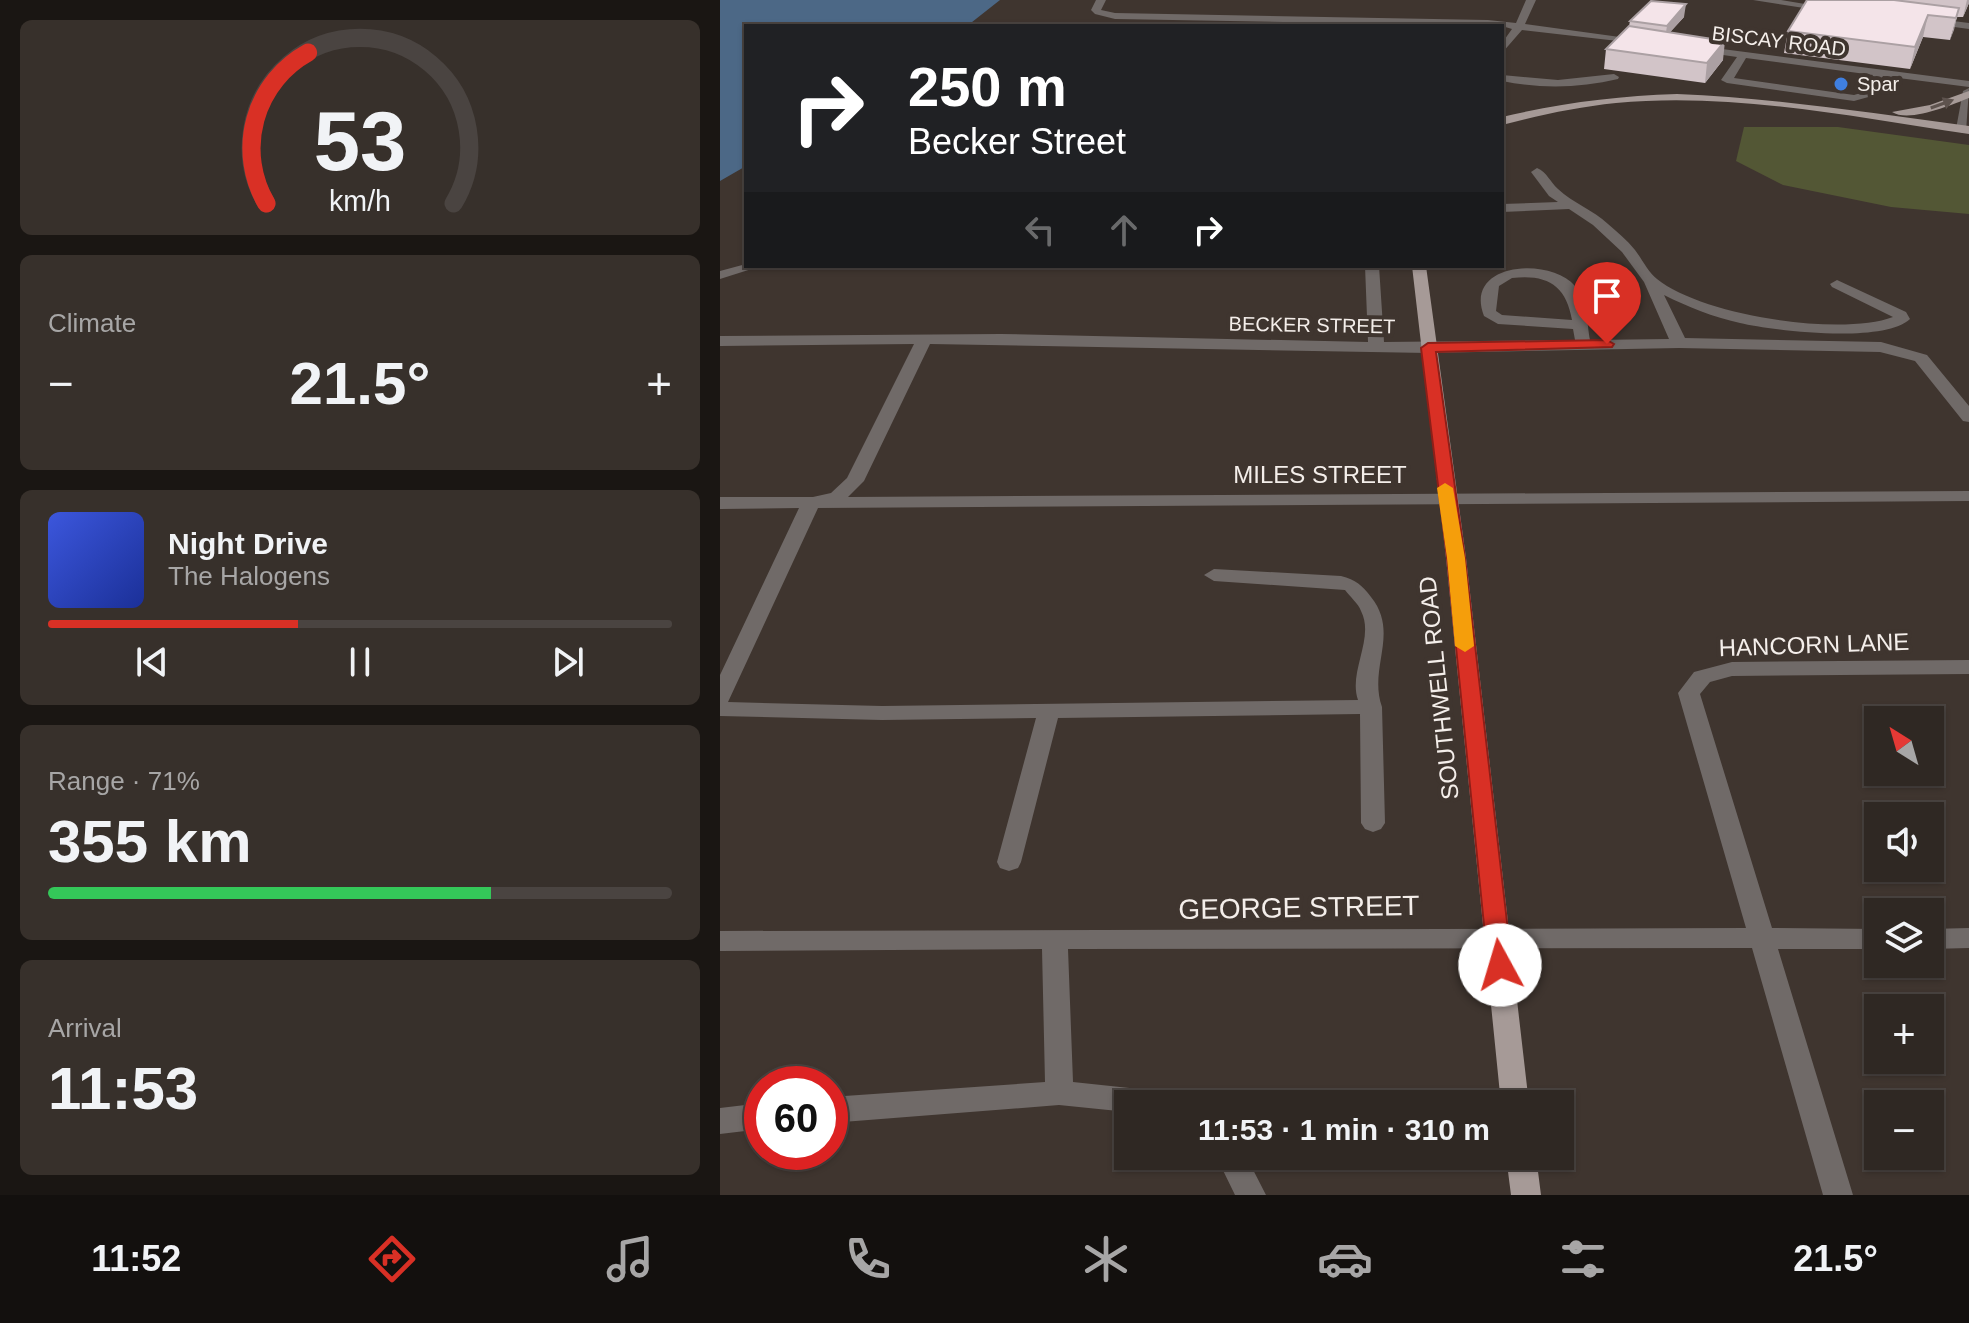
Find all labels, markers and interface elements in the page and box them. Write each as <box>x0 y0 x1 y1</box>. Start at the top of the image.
street label: BISCAY ROAD <box>1711 22 1847 60</box>
text: 250 m <box>908 55 1067 118</box>
icon: right <box>776 56 880 160</box>
place label: Spar <box>1857 73 1900 95</box>
marker: Spar <box>1832 75 1850 93</box>
text: 53 <box>314 94 406 187</box>
one-way arrow <box>1930 98 1954 110</box>
text: Becker Street <box>908 121 1126 162</box>
text: km/h <box>329 185 391 217</box>
icon: left <box>1018 208 1062 252</box>
icon: ahead <box>1102 208 1146 252</box>
icon: right <box>1186 208 1230 252</box>
pin <box>1573 262 1641 344</box>
icon: arrive <box>1585 274 1629 318</box>
text: Climate <box>48 308 136 338</box>
street label: BECKER STREET <box>1228 313 1396 337</box>
text: 21.5° <box>290 350 430 417</box>
text: − <box>48 359 74 408</box>
text: + <box>646 359 672 408</box>
street label: MILES STREET <box>1233 461 1407 488</box>
text: Night Drive <box>168 527 328 560</box>
text: The Halogens <box>168 561 330 591</box>
street label: SOUTHWELL ROAD <box>1413 575 1464 801</box>
street label: HANCORN LANE <box>1718 628 1910 661</box>
icon: previous <box>130 640 174 684</box>
icon: pause <box>338 640 382 684</box>
icon: next <box>546 640 590 684</box>
north arrow <box>1864 706 1944 786</box>
map controls <box>1864 706 1944 1170</box>
text: Range · 71% <box>48 766 200 796</box>
button: sound <box>1864 802 1944 882</box>
text: 355 km <box>48 808 252 875</box>
street label: GEORGE STREET <box>1178 890 1420 925</box>
button: layers <box>1864 898 1944 978</box>
position arrow <box>1458 923 1542 1007</box>
button: + <box>1864 994 1944 1074</box>
text: Arrival <box>48 1013 122 1043</box>
text: 11:53 <box>48 1055 198 1122</box>
speed limit sign: 60 <box>744 1066 848 1170</box>
button: − <box>1864 1090 1944 1170</box>
text: 11:53 · 1 min · 310 m <box>1198 1113 1490 1146</box>
icon: directions <box>364 1231 420 1287</box>
icon: music <box>602 1231 658 1287</box>
icon: phone <box>840 1231 896 1287</box>
icon: climate <box>1078 1231 1134 1287</box>
icon: car <box>1317 1231 1373 1287</box>
icon: filters <box>1555 1231 1611 1287</box>
text: 11:52 <box>91 1238 181 1279</box>
text: 21.5° <box>1793 1238 1878 1279</box>

